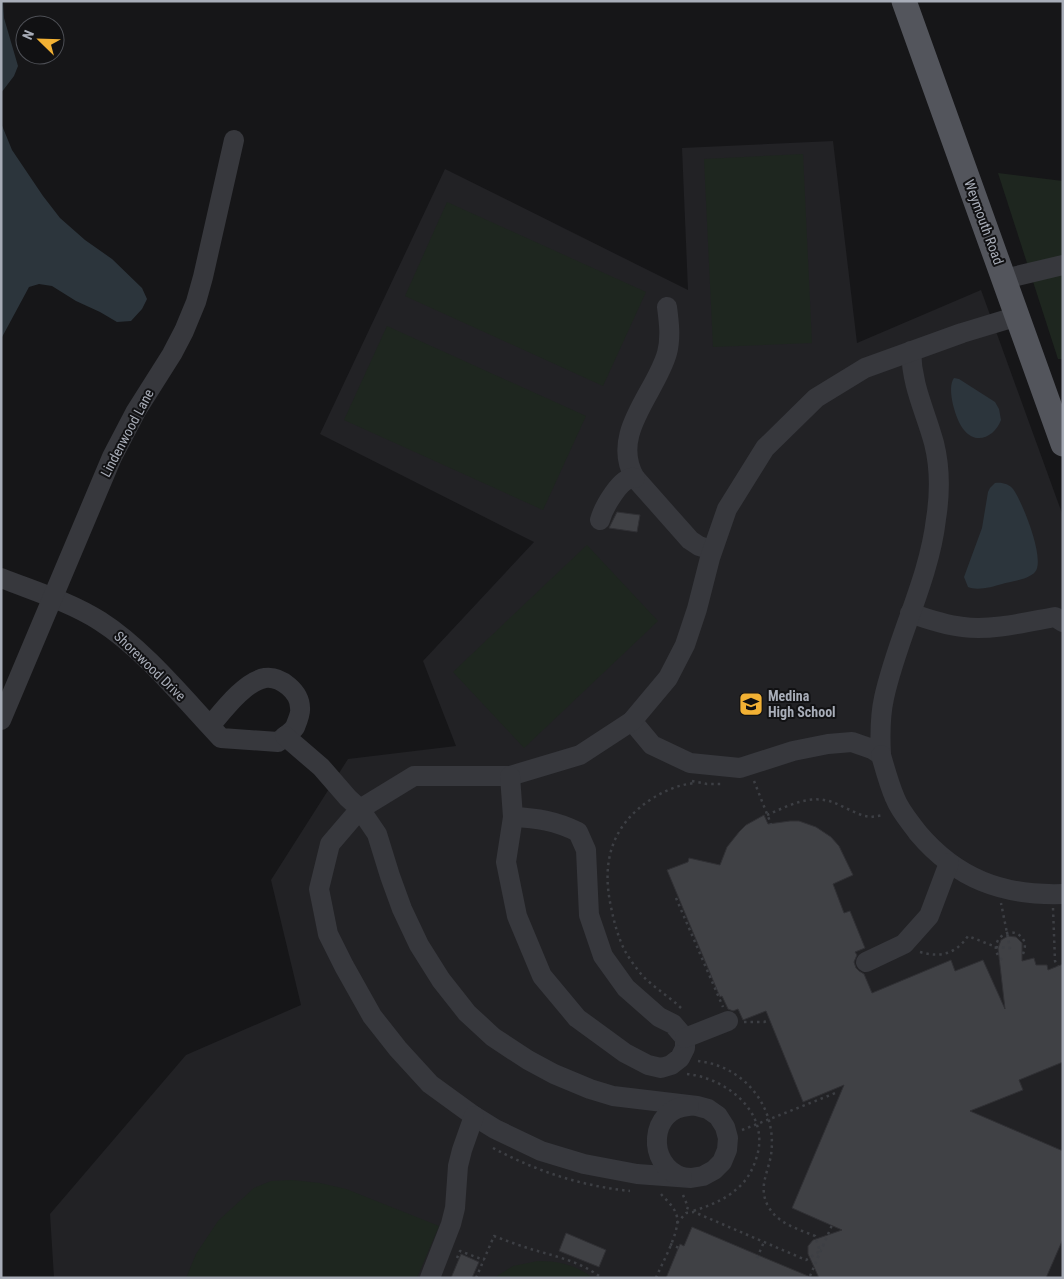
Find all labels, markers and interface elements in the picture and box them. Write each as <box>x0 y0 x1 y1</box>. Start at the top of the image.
north arrow <box>15 15 65 65</box>
text: N <box>19 28 37 42</box>
street label: Weymouth Road <box>961 177 1007 267</box>
street label: Lindenwood Lane <box>97 386 157 480</box>
street label: Shorewood Drive <box>111 628 189 704</box>
place label: Medina High School <box>768 688 836 720</box>
school or university icon: Medina High School <box>738 691 764 717</box>

